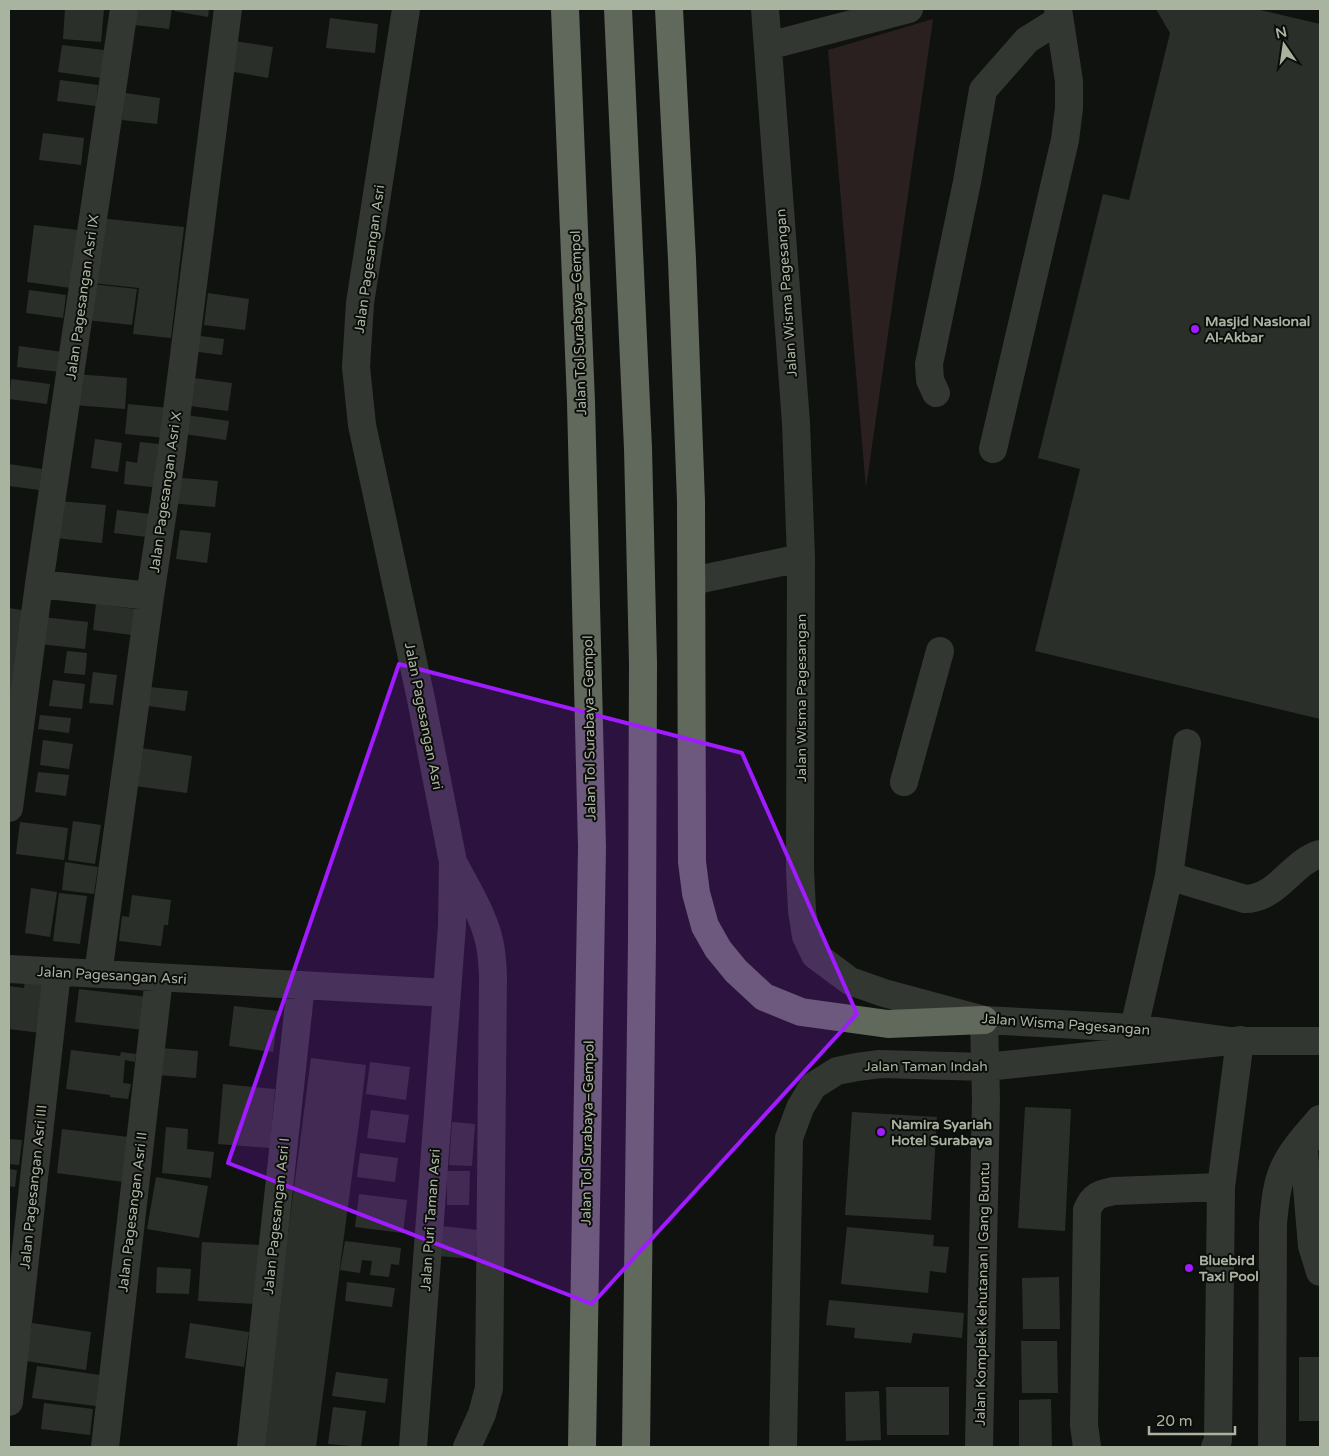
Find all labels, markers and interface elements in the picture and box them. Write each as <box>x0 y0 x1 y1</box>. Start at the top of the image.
north arrow <box>1259 20 1309 70</box>
text: N <box>1274 23 1289 42</box>
street label: Jalan Pagesangan Asri <box>351 184 388 334</box>
street label: Jalan Wisma Pagesangan <box>772 208 801 378</box>
street label: Jalan Pagesangan Asri IX <box>62 213 103 381</box>
street label: Jalan Tol Surabaya–Gempol <box>567 230 590 416</box>
place label: Masjid Nasional Al-Akbar <box>1205 313 1310 346</box>
marker: Masjid Nasional Al-Akbar <box>1189 323 1201 335</box>
street label: Jalan Pagesangan Asri X <box>146 410 185 574</box>
street label: Jalan Wisma Pagesangan <box>793 614 810 782</box>
street label: Jalan Tol Surabaya–Gempol <box>579 635 600 821</box>
street label: Jalan Pagesangan Asri <box>401 641 446 791</box>
street label: Jalan Pagesangan Asri <box>37 963 187 988</box>
street label: Jalan Wisma Pagesangan <box>981 1010 1151 1039</box>
street label: Jalan Tol Surabaya–Gempol <box>577 1040 598 1226</box>
street label: Jalan Taman Indah <box>864 1058 988 1075</box>
street label: Jalan Pagesangan Asri III <box>16 1104 51 1270</box>
place label: Namira Syariah Hotel Surabaya <box>891 1116 992 1149</box>
marker: Namira Syariah Hotel Surabaya <box>875 1126 887 1138</box>
street label: Jalan Pagesangan Asri II <box>114 1131 151 1293</box>
street label: Jalan Pagesangan Asri I <box>260 1137 293 1295</box>
street label: Jalan Puri Taman Asri <box>417 1148 444 1292</box>
street label: Jalan Komplek Kehutanan I Gang Buntu <box>972 1162 993 1426</box>
place label: Bluebird Taxi Pool <box>1198 1252 1259 1285</box>
marker: Bluebird Taxi Pool <box>1183 1262 1195 1274</box>
scale bar <box>1149 1404 1235 1436</box>
text: 20 m <box>1156 1412 1193 1430</box>

